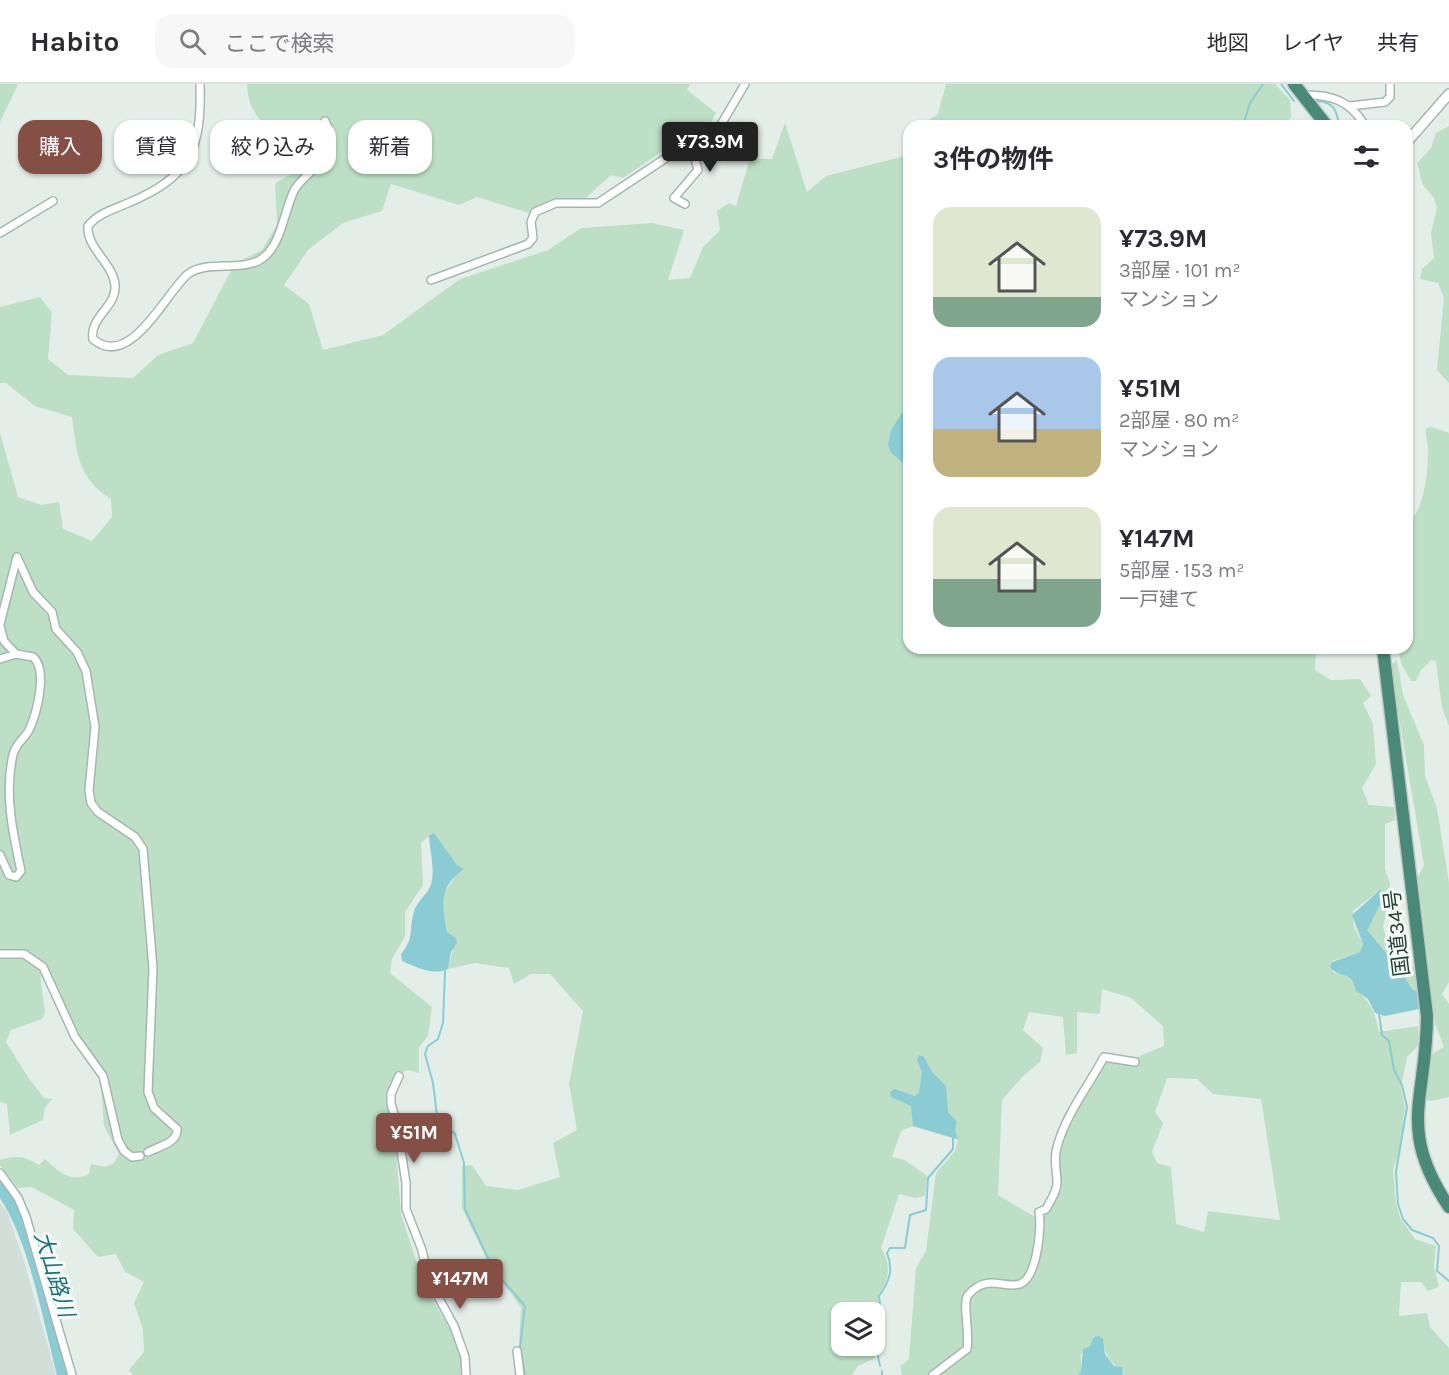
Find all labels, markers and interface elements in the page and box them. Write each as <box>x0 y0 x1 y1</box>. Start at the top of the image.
search box <box>155 14 575 68</box>
text: Habito <box>30 25 119 58</box>
icon: search <box>176 25 209 58</box>
text: ここで検索 <box>224 31 334 57</box>
text: 地図 <box>1207 31 1249 55</box>
text: レイヤ <box>1282 31 1344 55</box>
text: 共有 <box>1377 31 1419 55</box>
chip: 購入 <box>18 120 102 174</box>
chip: 賃貸 <box>114 120 198 174</box>
chip: 絞り込み <box>210 120 336 174</box>
chip: 新着 <box>348 120 432 174</box>
pin: ¥73.9M <box>661 122 759 173</box>
text: ¥73.9M <box>676 130 744 153</box>
icon: filters <box>1350 140 1383 173</box>
text: 3件の物件 <box>933 144 1053 175</box>
text: ¥73.9M <box>1119 223 1208 254</box>
icon: home <box>981 231 1053 303</box>
text: 3部屋 · 101 m² <box>1119 259 1240 282</box>
text: マンション <box>1119 288 1219 311</box>
text: ¥51M <box>1119 373 1181 404</box>
icon: home <box>981 381 1053 453</box>
text: 2部屋 · 80 m² <box>1119 409 1239 432</box>
text: マンション <box>1119 438 1219 461</box>
text: ¥147M <box>1119 523 1195 554</box>
icon: home <box>981 531 1053 603</box>
text: 5部屋 · 153 m² <box>1119 559 1245 582</box>
text: 一戸建て <box>1119 588 1199 611</box>
street label: 国道34号 <box>1380 888 1414 978</box>
pin: ¥51M <box>378 1113 450 1164</box>
text: ¥51M <box>390 1121 438 1144</box>
water label: 大山路川 <box>29 1228 80 1322</box>
pin: ¥147M <box>418 1259 502 1310</box>
text: ¥147M <box>431 1267 489 1290</box>
map controls <box>831 1302 885 1356</box>
button: layers <box>831 1302 885 1356</box>

